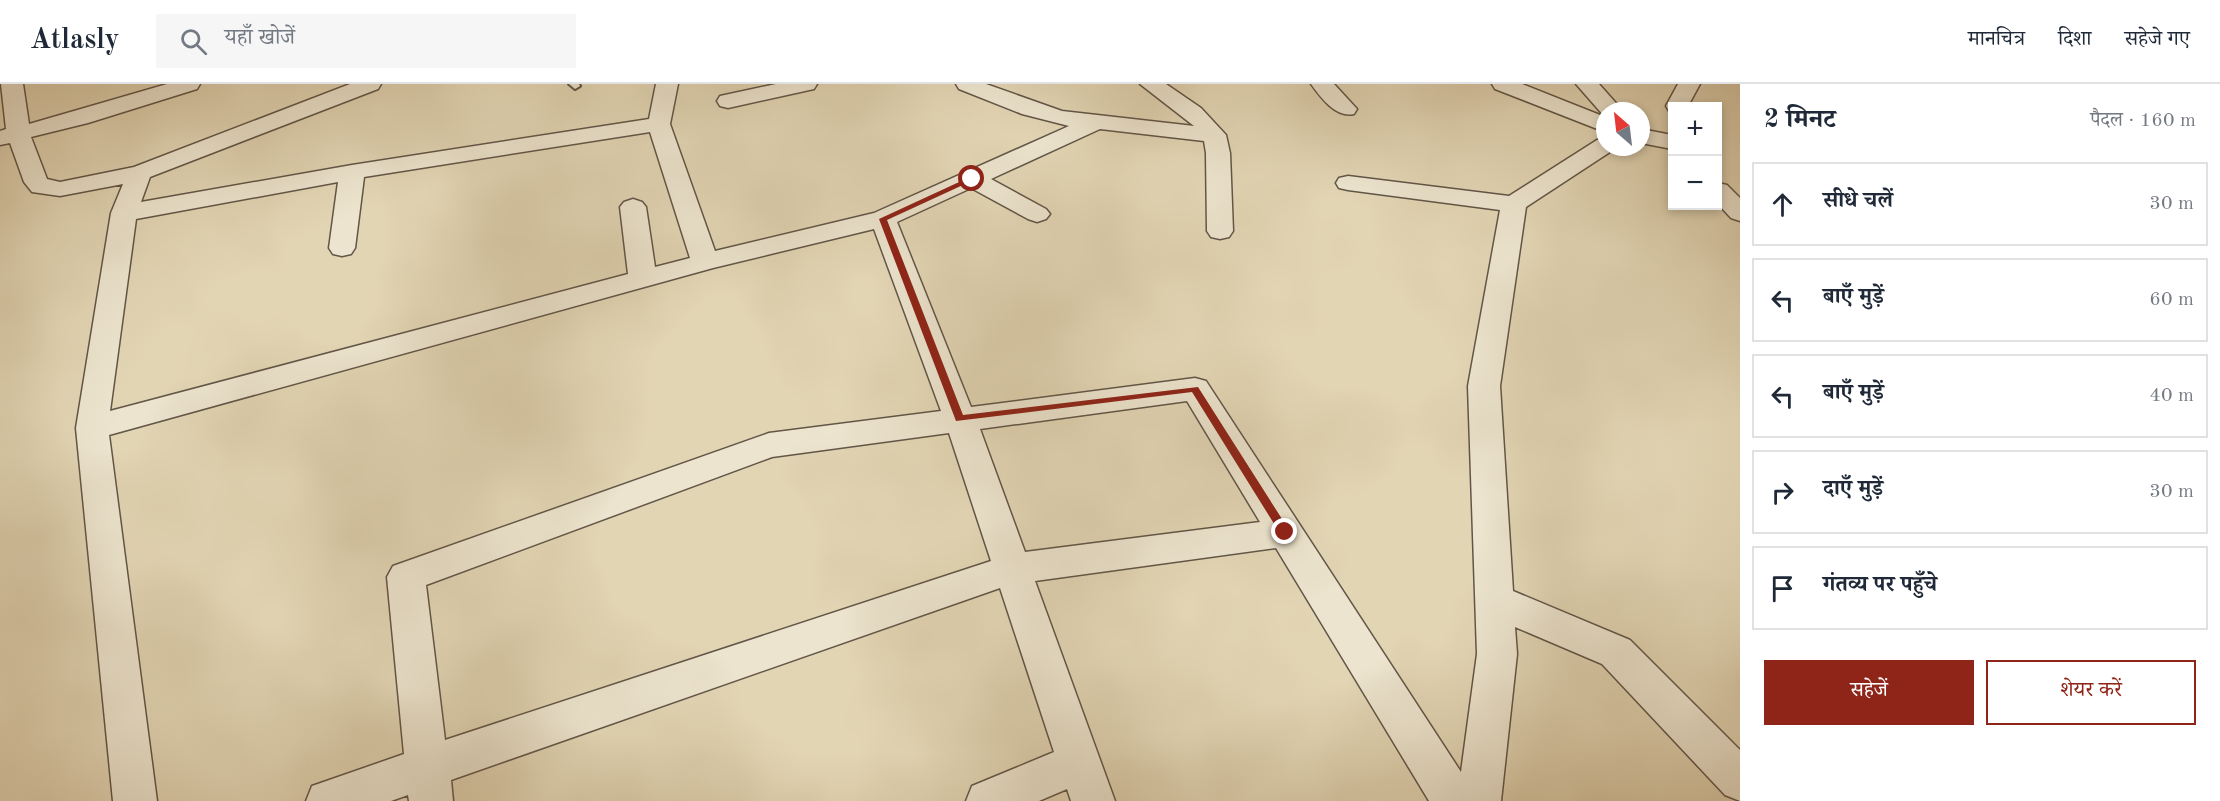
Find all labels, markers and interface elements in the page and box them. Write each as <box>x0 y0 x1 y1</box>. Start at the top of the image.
search box <box>156 14 576 68</box>
icon: search <box>177 25 210 58</box>
text: Atlasly <box>30 27 120 55</box>
text: यहाँ खोजें <box>225 27 295 49</box>
text: मानचित्र <box>1968 29 2025 50</box>
text: दिशा <box>2058 29 2091 50</box>
text: सहेजे गए <box>2124 29 2190 50</box>
north arrow <box>1596 102 1650 156</box>
map controls <box>1668 102 1722 210</box>
button: + <box>1668 102 1722 156</box>
text: 2 मिनट <box>1764 107 1836 133</box>
text: पैदल · 160 m <box>2090 111 2196 131</box>
button: − <box>1668 156 1722 210</box>
route start <box>958 165 984 191</box>
icon: ahead <box>1766 188 1799 221</box>
text: सीधे चलें <box>1823 190 1893 212</box>
text: 30 m <box>2149 194 2194 214</box>
icon: left <box>1766 284 1799 317</box>
text: बाएँ मुड़ें <box>1823 286 1884 308</box>
text: 60 m <box>2149 290 2194 310</box>
icon: left <box>1766 380 1799 413</box>
text: बाएँ मुड़ें <box>1823 382 1884 404</box>
text: 40 m <box>2149 386 2194 406</box>
icon: right <box>1766 476 1799 509</box>
text: दाएँ मुड़ें <box>1823 478 1883 500</box>
text: 30 m <box>2149 482 2194 502</box>
route end <box>1271 518 1297 544</box>
icon: arrive <box>1766 572 1799 605</box>
text: गंतव्य पर पहुँचे <box>1823 574 1937 596</box>
button: सहेजें <box>1764 660 1974 725</box>
button: शेयर करें <box>1986 660 2196 725</box>

